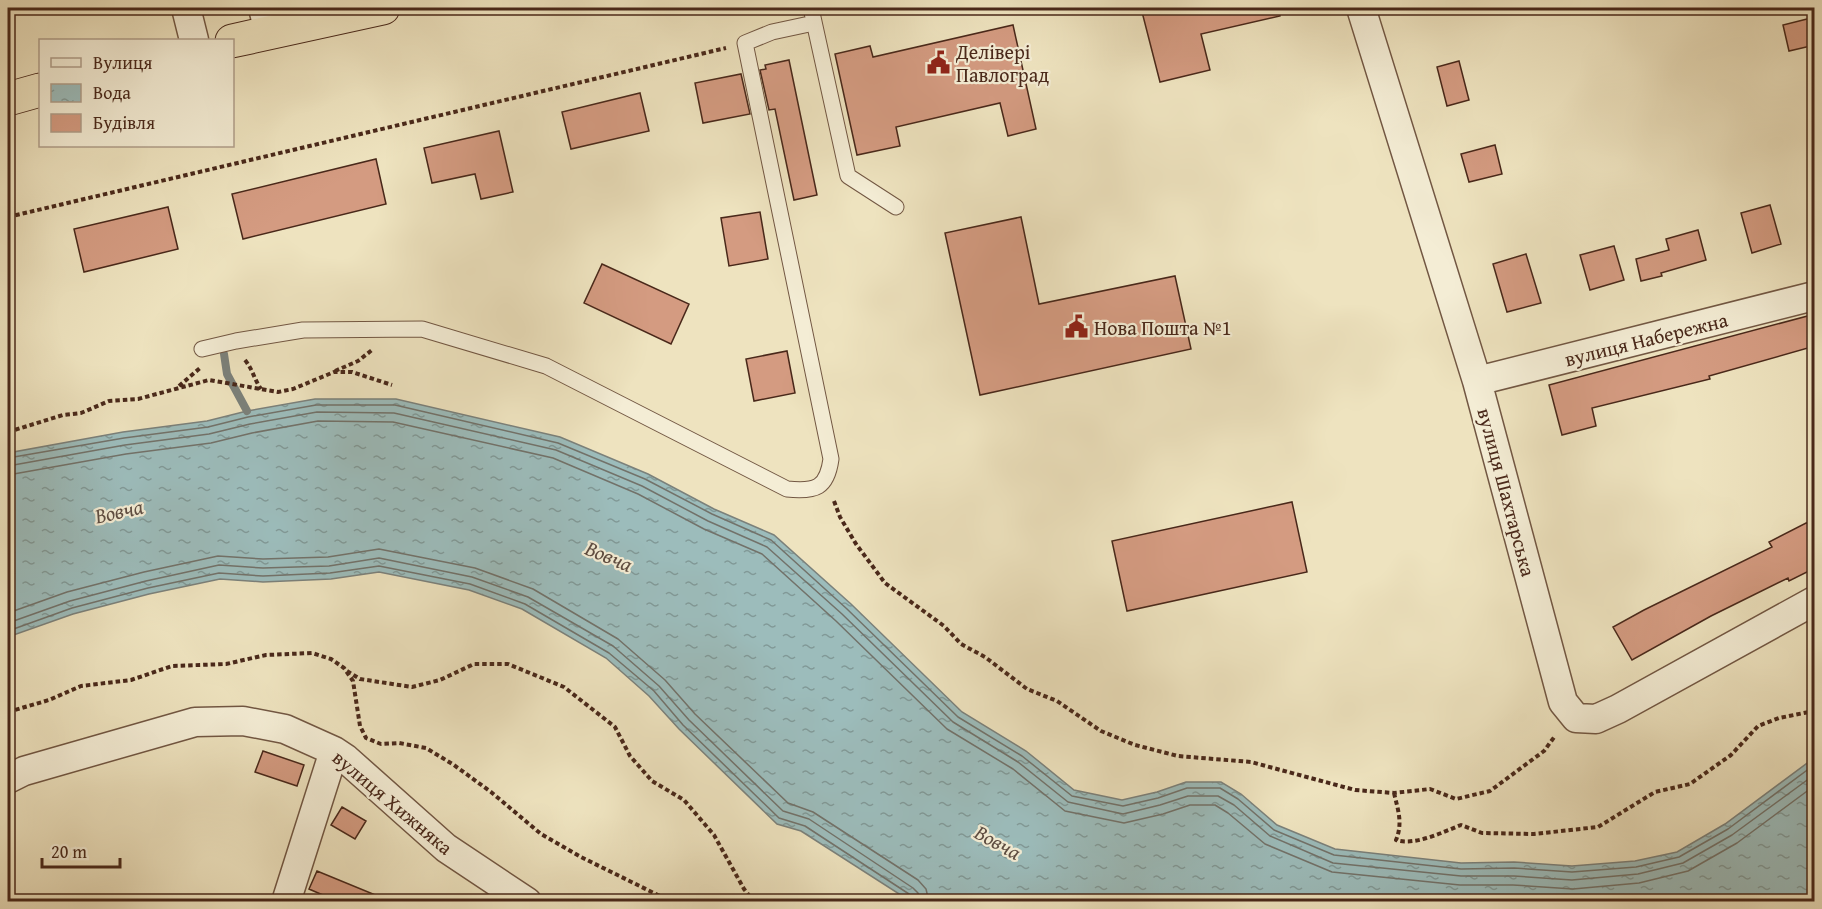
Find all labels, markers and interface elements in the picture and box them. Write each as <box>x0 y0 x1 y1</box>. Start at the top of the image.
place label: Делівері Павлоград <box>955 37 1049 89</box>
legend <box>39 39 234 147</box>
text: Вулиця <box>93 49 152 76</box>
public building icon: Делівері Павлоград <box>925 49 951 75</box>
text: Вода <box>93 79 131 106</box>
text: Будівля <box>93 109 155 136</box>
street label: вулиця Набережна <box>1561 305 1731 373</box>
place label: Нова Пошта №1 <box>1094 313 1232 342</box>
public building icon: Нова Пошта №1 <box>1063 314 1089 340</box>
street label: вулиця Шахтарська <box>1471 404 1544 580</box>
water label: Вовча <box>91 491 146 531</box>
water label: Вовча <box>580 532 638 580</box>
street label: вулиця Хижняка <box>326 743 460 861</box>
water label: Вовча <box>968 816 1027 867</box>
scale bar <box>42 831 120 869</box>
text: 20 m <box>51 838 87 865</box>

